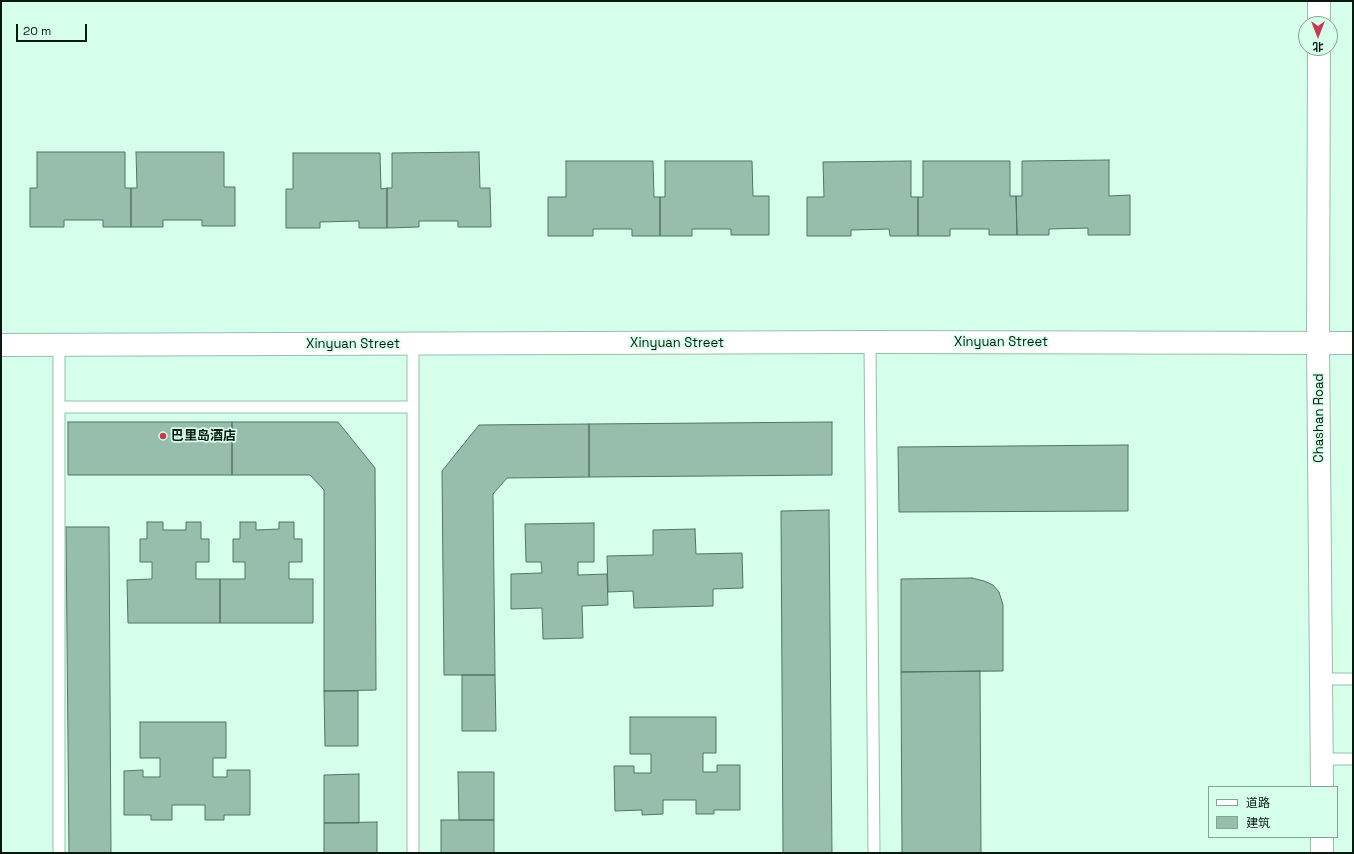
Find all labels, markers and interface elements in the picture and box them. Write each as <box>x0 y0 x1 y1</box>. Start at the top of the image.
scale bar <box>18 16 89 42</box>
north arrow <box>1298 16 1338 56</box>
text: 20 m <box>23 23 51 39</box>
text: 北 <box>1313 40 1324 54</box>
street label: Xinyuan Street <box>954 334 1048 350</box>
street label: Xinyuan Street <box>630 335 724 351</box>
street label: Xinyuan Street <box>306 336 400 352</box>
street label: Chashan Road <box>1311 373 1327 463</box>
place label: 巴里岛酒店 <box>171 428 236 444</box>
marker: 巴里岛酒店 <box>158 431 168 441</box>
legend <box>1208 786 1338 838</box>
text: 道路 <box>1246 795 1270 811</box>
text: 建筑 <box>1246 815 1270 831</box>

